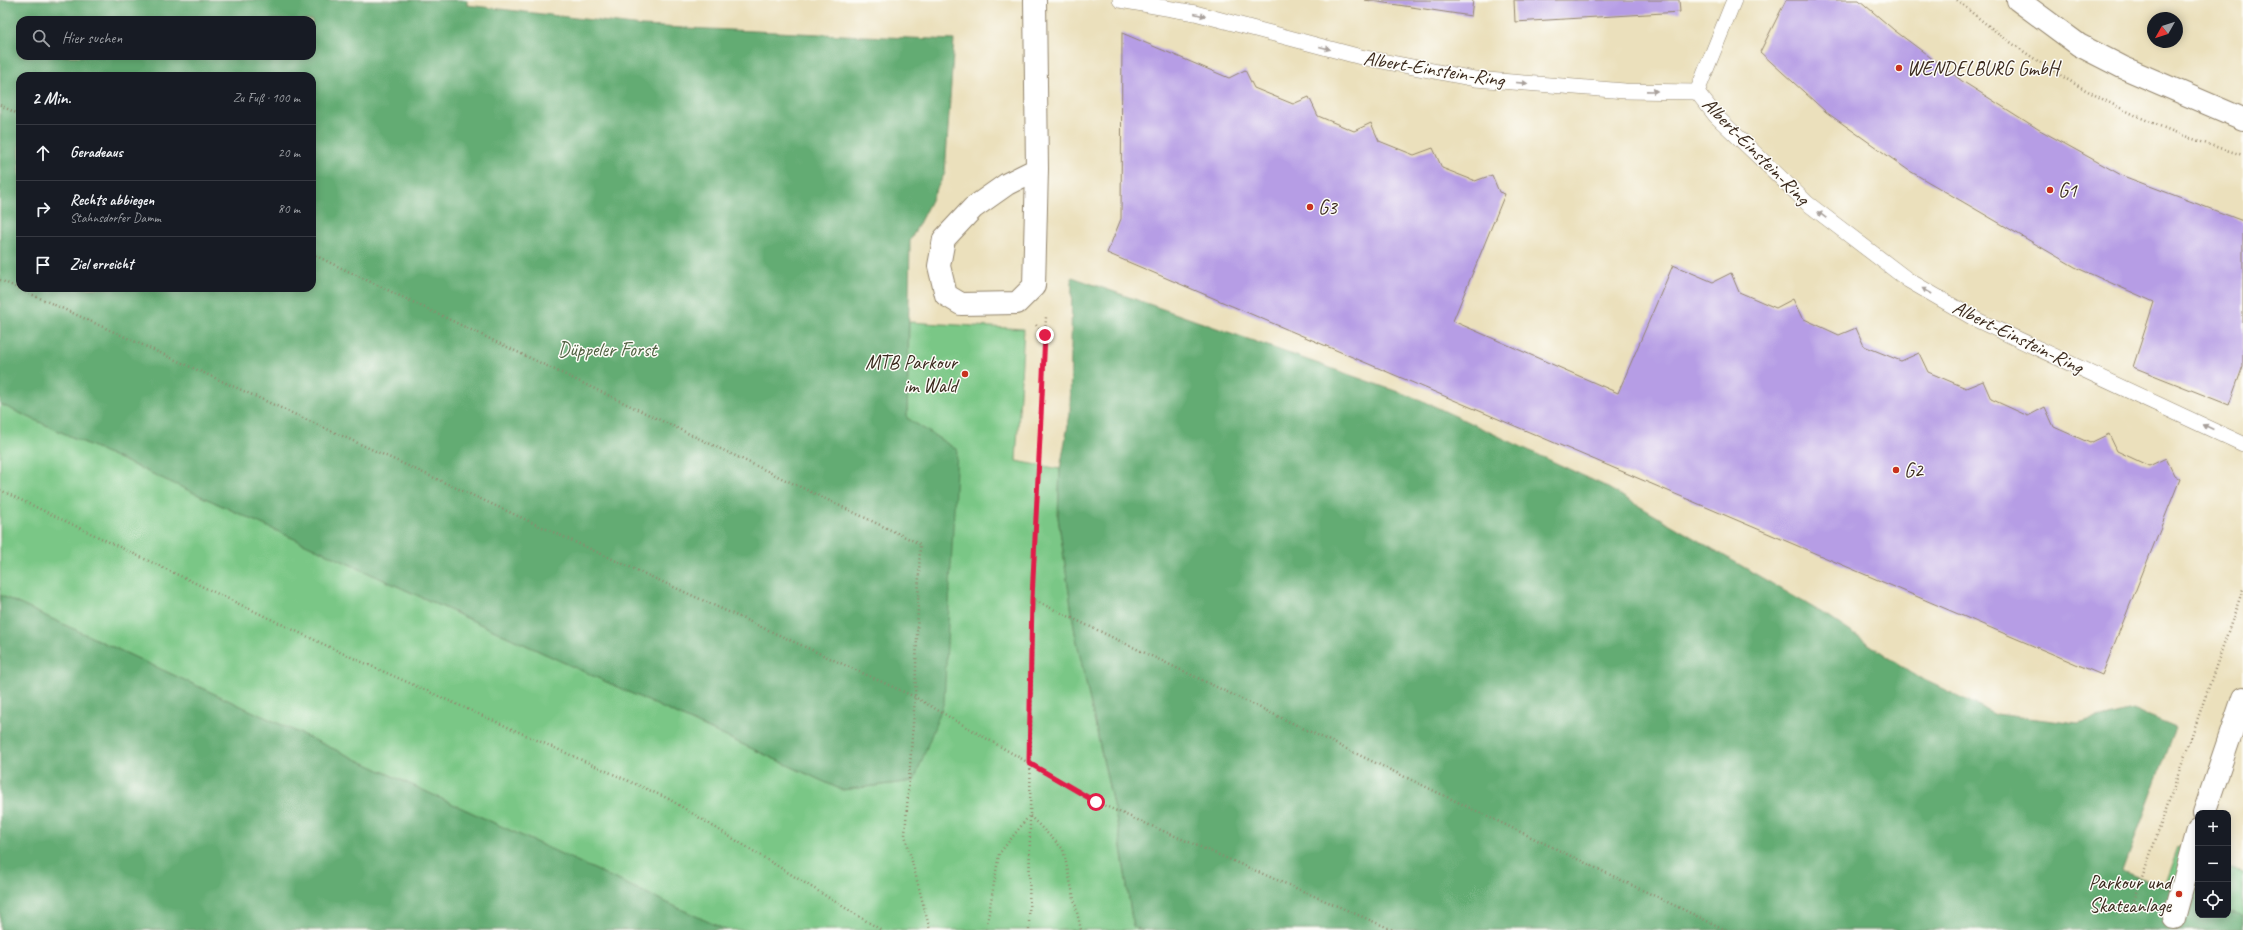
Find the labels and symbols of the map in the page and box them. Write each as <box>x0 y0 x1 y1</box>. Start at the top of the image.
one-way arrow <box>1193 12 1206 18</box>
north arrow <box>2147 12 2183 48</box>
one-way arrow <box>1319 45 1332 51</box>
street label: Albert-Einstein-Ring <box>1362 46 1508 93</box>
place label: WENDELBURG GmbH <box>1907 56 2062 81</box>
marker: WENDELBURG GmbH <box>1894 63 1904 73</box>
one-way arrow <box>1516 79 1528 86</box>
one-way arrow <box>1646 88 1658 95</box>
street label: Albert-Einstein-Ring <box>1697 92 1816 211</box>
place label: G1 <box>2058 178 2078 203</box>
marker: G1 <box>2045 185 2055 195</box>
place label: G3 <box>1318 195 1339 220</box>
marker: G3 <box>1305 202 1315 212</box>
one-way arrow <box>1817 211 1827 219</box>
one-way arrow <box>1921 287 1933 294</box>
street label: Albert-Einstein-Ring <box>1949 295 2089 380</box>
route end <box>1036 326 1054 344</box>
park label: Düppeler Forst <box>558 337 659 362</box>
place label: MTB Parkour im Wald <box>865 350 960 398</box>
marker: MTB Parkour im Wald <box>960 369 970 379</box>
one-way arrow <box>2202 424 2213 430</box>
place label: G2 <box>1904 458 1925 483</box>
marker: G2 <box>1891 465 1901 475</box>
route start <box>1087 793 1105 811</box>
place label: Parkour und Skateanlage <box>2089 870 2174 918</box>
marker: Parkour und Skateanlage <box>2174 889 2184 899</box>

